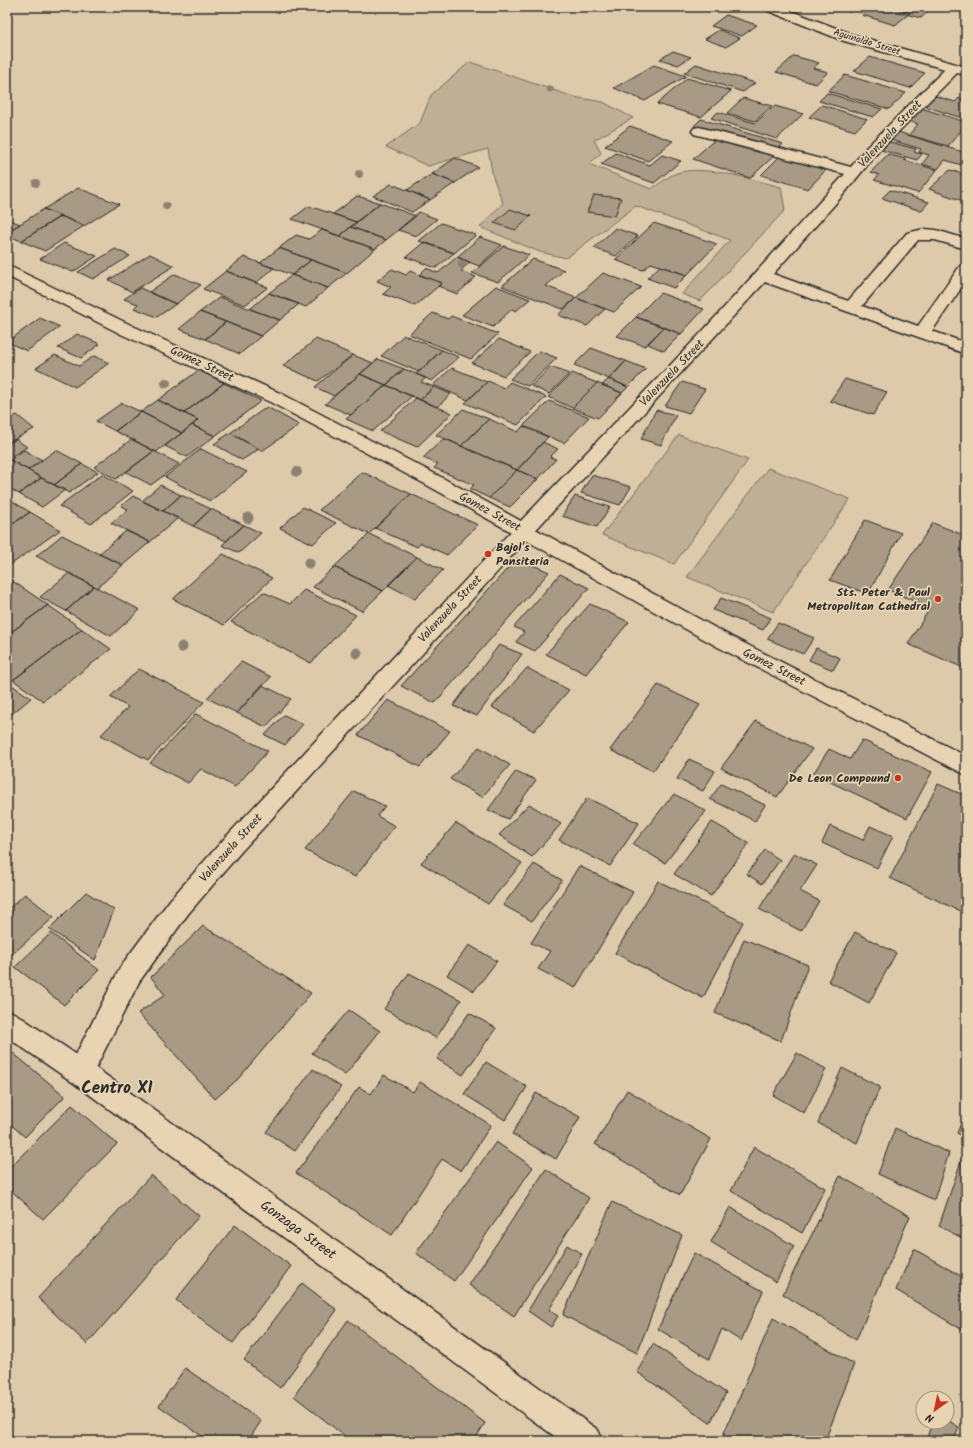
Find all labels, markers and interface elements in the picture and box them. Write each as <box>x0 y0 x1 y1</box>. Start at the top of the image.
street label: Aguinaldo Street <box>831 24 903 60</box>
street label: Valenzuela Street <box>853 95 927 172</box>
street label: Valenzuela Street <box>635 335 709 411</box>
street label: Gomez Street <box>167 341 237 387</box>
street label: Gomez Street <box>456 487 525 537</box>
place label: Bajol's Pansiteria <box>496 538 549 571</box>
marker: Bajol's Pansiteria <box>483 549 493 559</box>
street label: Valenzuela Street <box>413 570 487 647</box>
place label: Sts. Peter & Paul Metropolitan Cathedral <box>807 583 931 616</box>
marker: Sts. Peter & Paul Metropolitan Cathedral <box>933 594 943 604</box>
street label: Gomez Street <box>739 643 809 691</box>
place label: De Leon Compound <box>789 769 891 788</box>
marker: De Leon Compound <box>893 773 903 783</box>
street label: Valenzuela Street <box>195 809 267 887</box>
district label: Centro XI <box>81 1075 153 1102</box>
street label: Gonzaga Street <box>255 1195 341 1266</box>
north arrow <box>915 1390 955 1430</box>
text: N <box>922 1408 938 1427</box>

